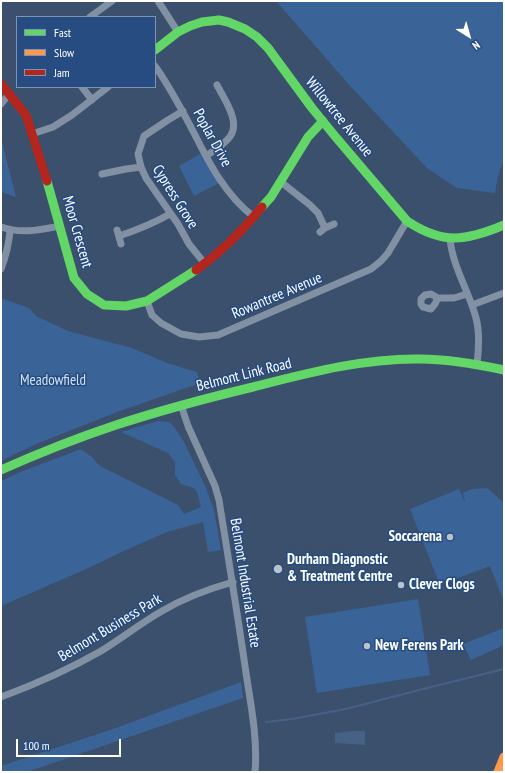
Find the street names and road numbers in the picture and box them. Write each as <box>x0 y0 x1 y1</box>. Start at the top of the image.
street label: Willowtree Avenue <box>301 74 377 160</box>
street label: Poplar Drive <box>189 106 235 170</box>
street label: Cypress Grove <box>148 162 202 232</box>
street label: Moor Crescent <box>58 194 96 270</box>
street label: Rowantree Avenue <box>229 269 325 323</box>
street label: Belmont Link Road <box>194 354 294 396</box>
street label: Belmont Industrial Estate <box>226 517 264 649</box>
street label: Belmont Business Park <box>55 590 165 666</box>

